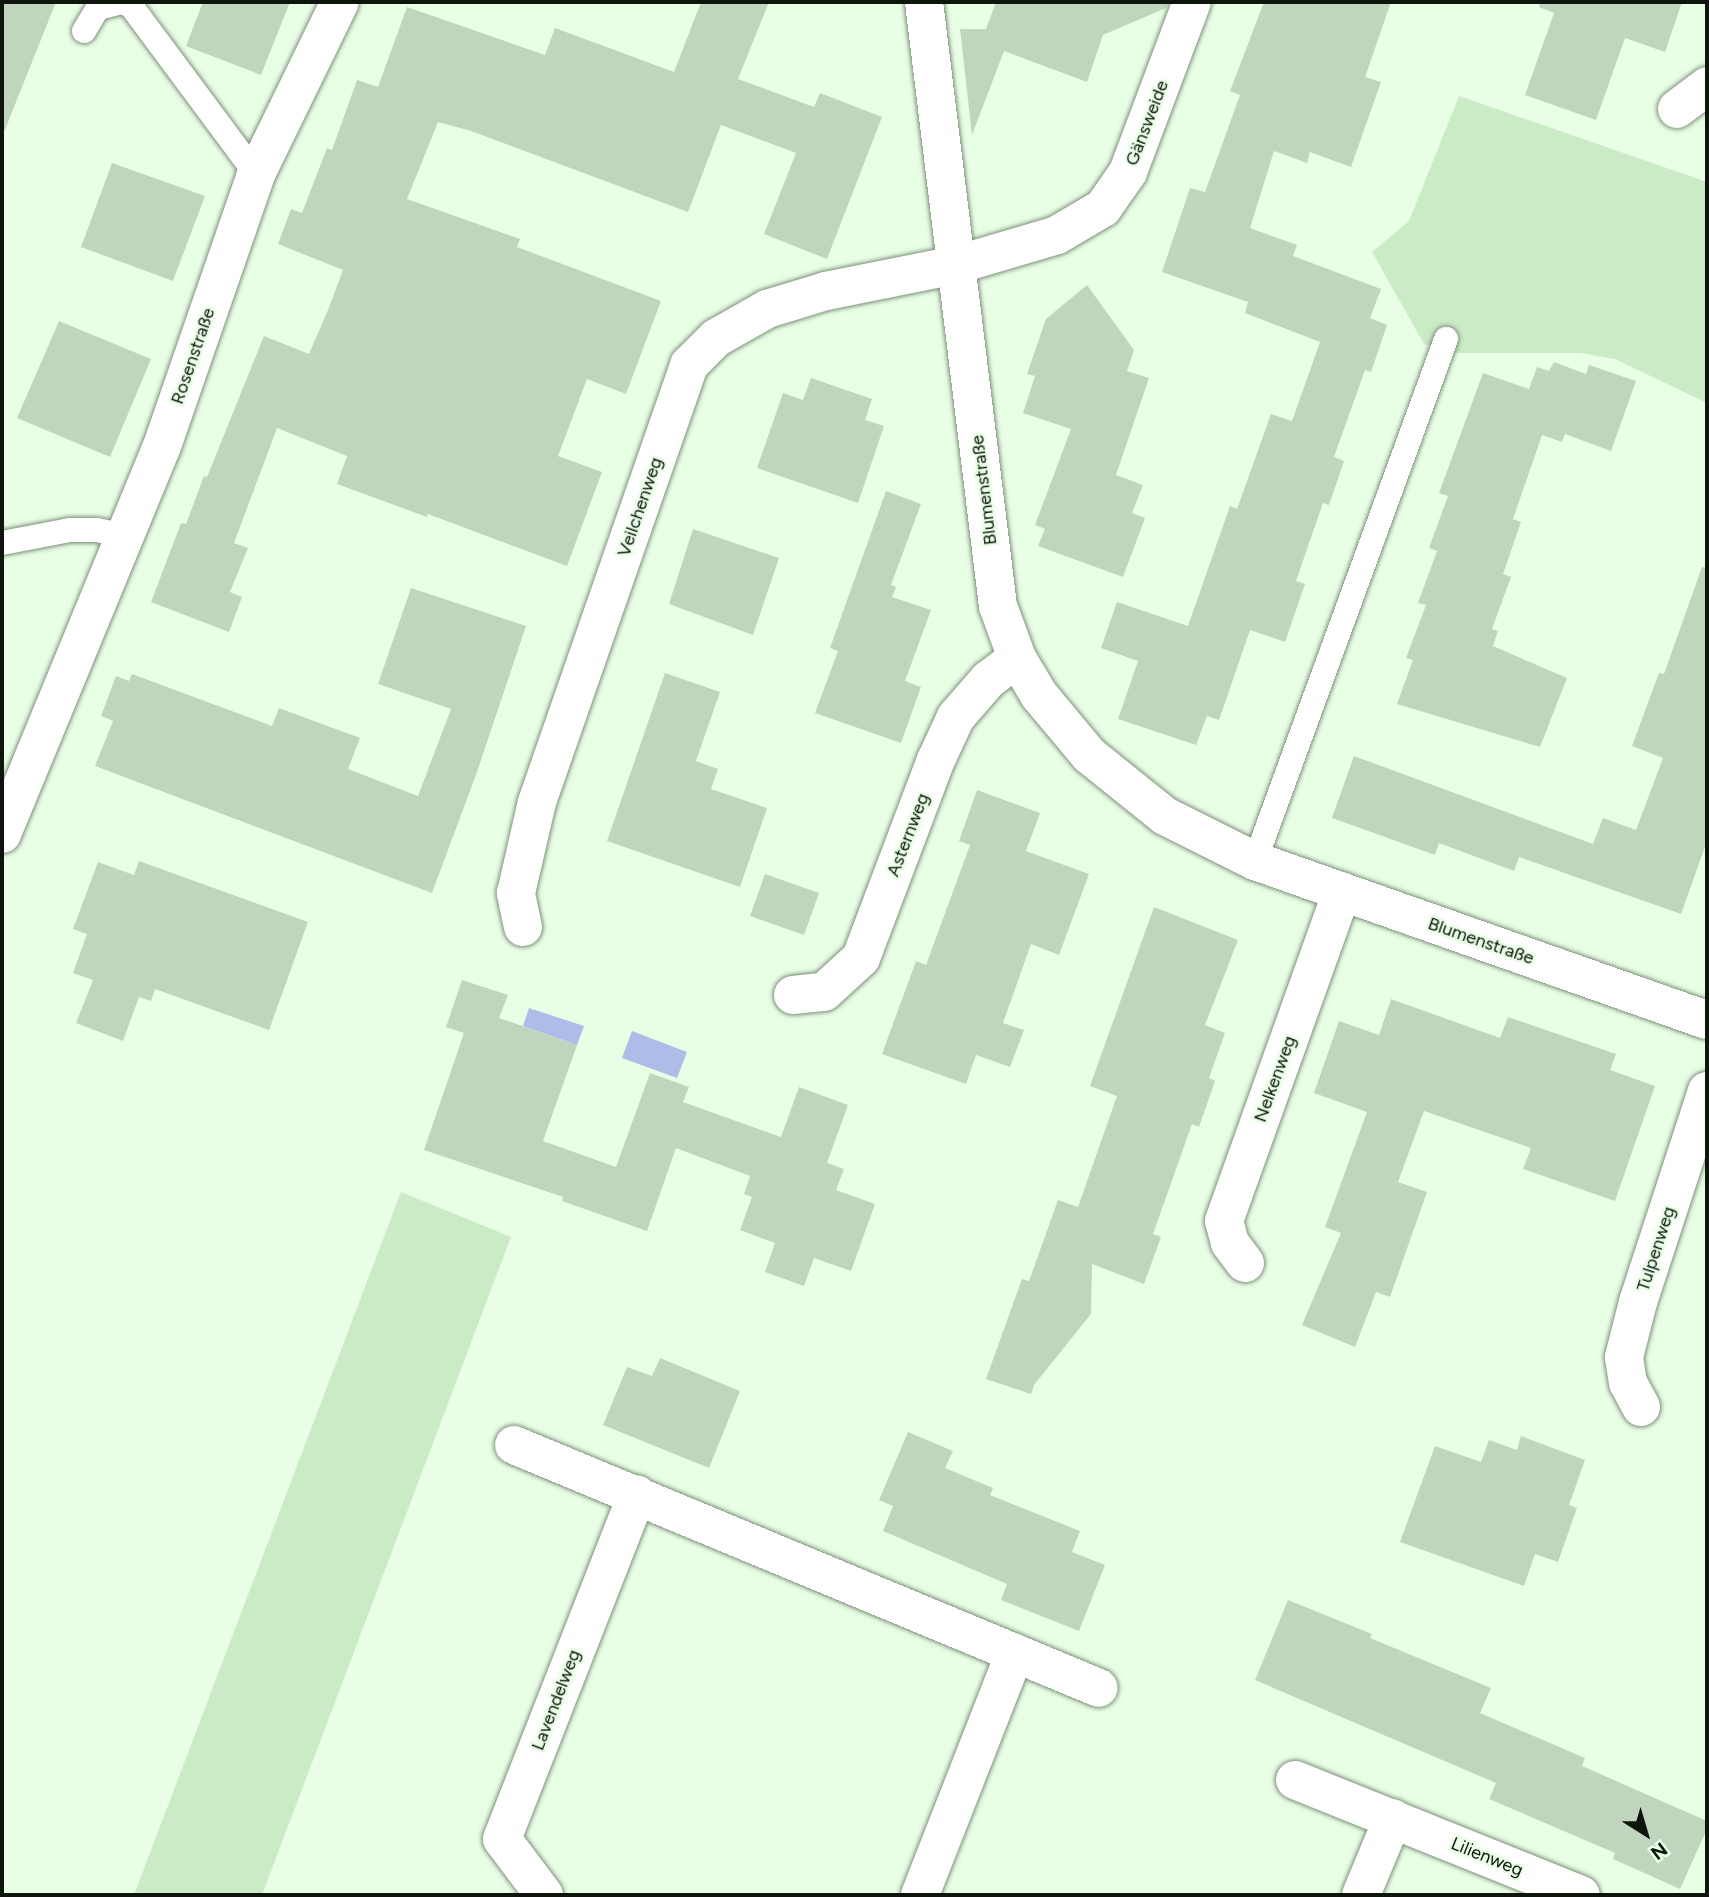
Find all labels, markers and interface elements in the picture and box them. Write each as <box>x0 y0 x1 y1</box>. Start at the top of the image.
street label: Gänsweide <box>1121 77 1173 169</box>
street label: Rosenstraße <box>166 305 220 407</box>
street label: Blumenstraße <box>967 434 1001 546</box>
street label: Veilchenweg <box>613 455 667 559</box>
street label: Asternweg <box>882 790 934 880</box>
street label: Blumenstraße <box>1425 913 1537 969</box>
street label: Nelkenweg <box>1249 1033 1301 1125</box>
street label: Tulpenweg <box>1632 1204 1680 1294</box>
street label: Lavendelweg <box>527 1647 585 1753</box>
north arrow <box>1611 1799 1681 1869</box>
street label: Lilienweg <box>1448 1833 1526 1881</box>
text: N <box>1646 1838 1672 1865</box>

